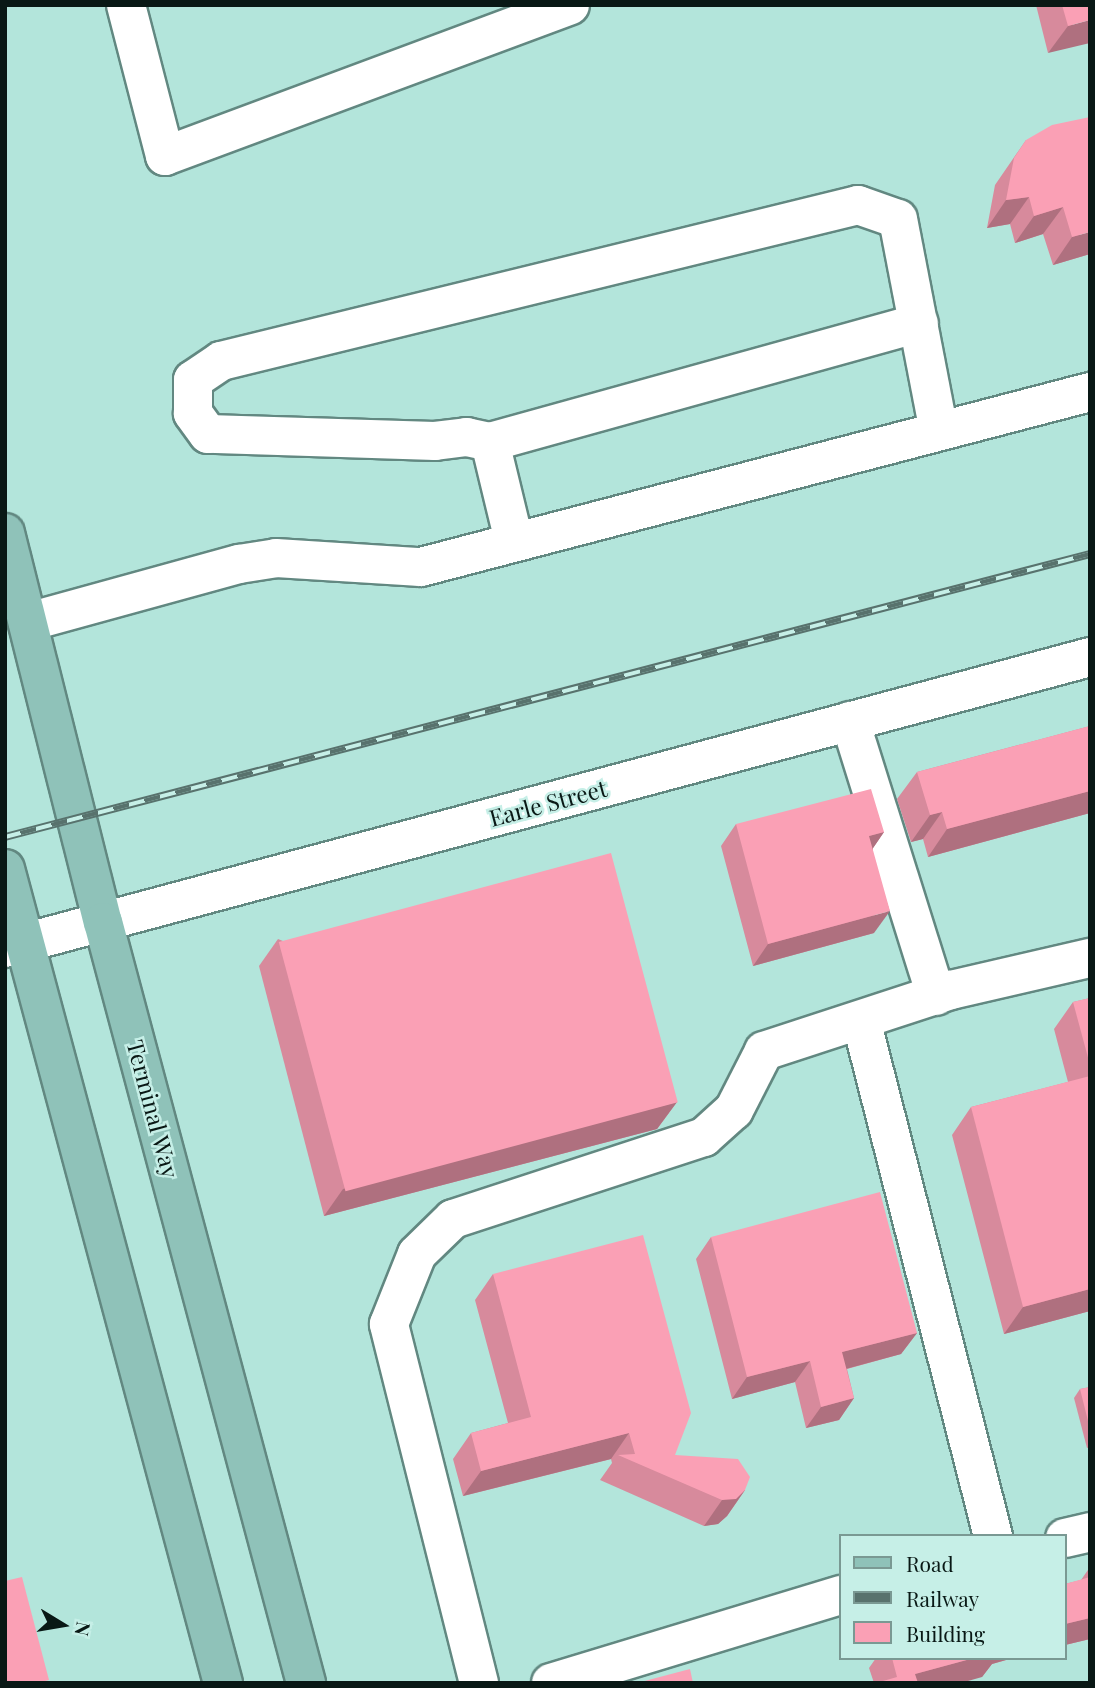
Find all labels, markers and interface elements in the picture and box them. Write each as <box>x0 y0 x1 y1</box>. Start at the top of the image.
street label: Earle Street <box>486 774 610 832</box>
street label: Terminal Way <box>121 1037 185 1181</box>
legend <box>839 1534 1067 1660</box>
text: Road <box>906 1549 954 1577</box>
text: Railway <box>906 1584 979 1612</box>
north arrow <box>28 1590 98 1660</box>
text: Building <box>906 1619 985 1647</box>
text: N <box>70 1620 98 1638</box>

